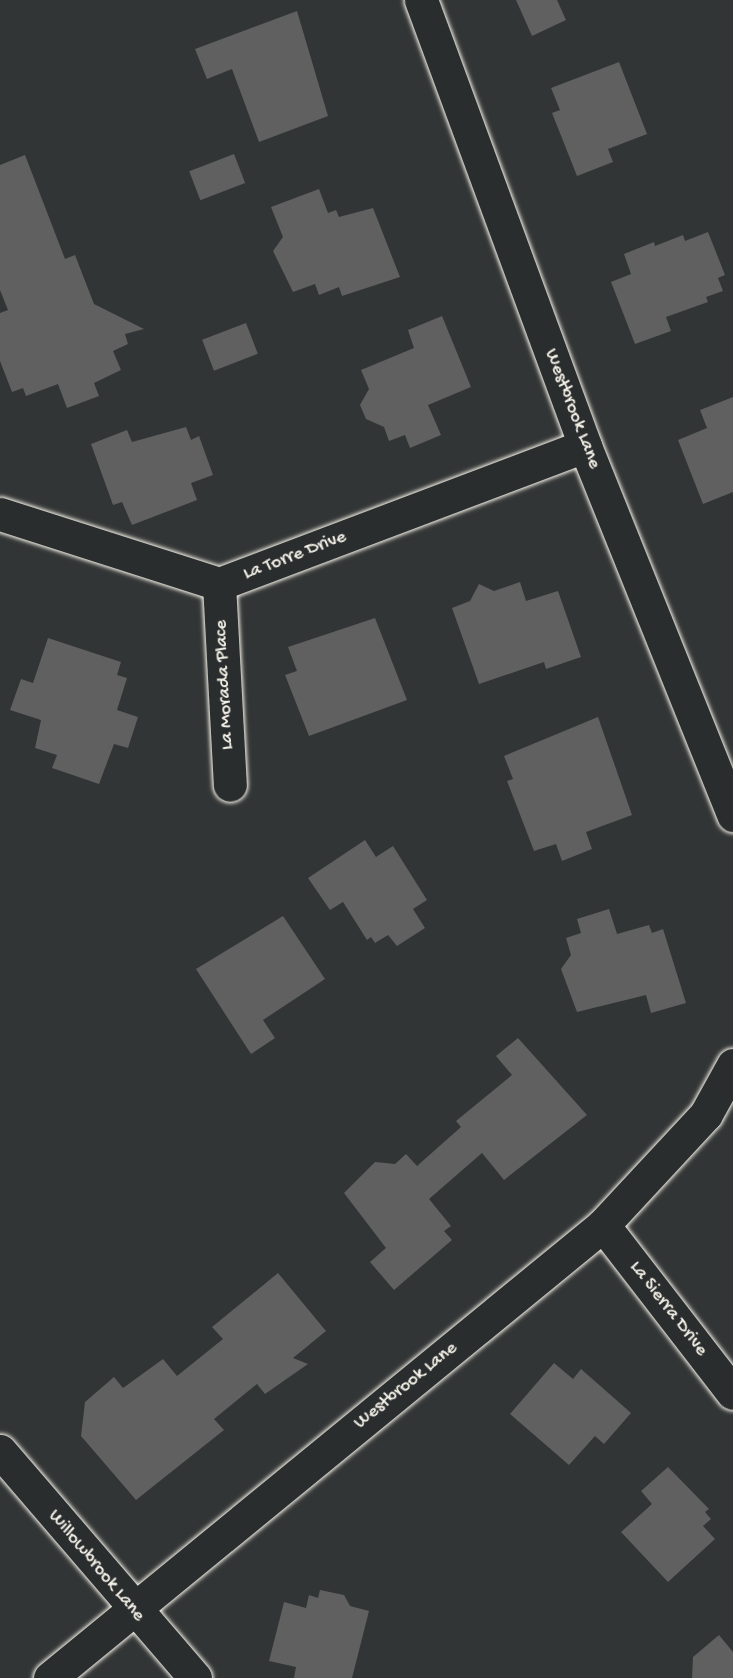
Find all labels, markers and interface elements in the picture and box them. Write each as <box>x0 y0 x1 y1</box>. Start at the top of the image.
street label: Westbrook Lane <box>539 346 605 472</box>
street label: La Torre Drive <box>240 526 350 586</box>
street label: La Morada Place <box>210 620 240 750</box>
street label: La Sierra Drive <box>624 1257 712 1361</box>
street label: Westbrook Lane <box>350 1337 462 1435</box>
street label: Willowbrook Lane <box>43 1505 149 1627</box>

